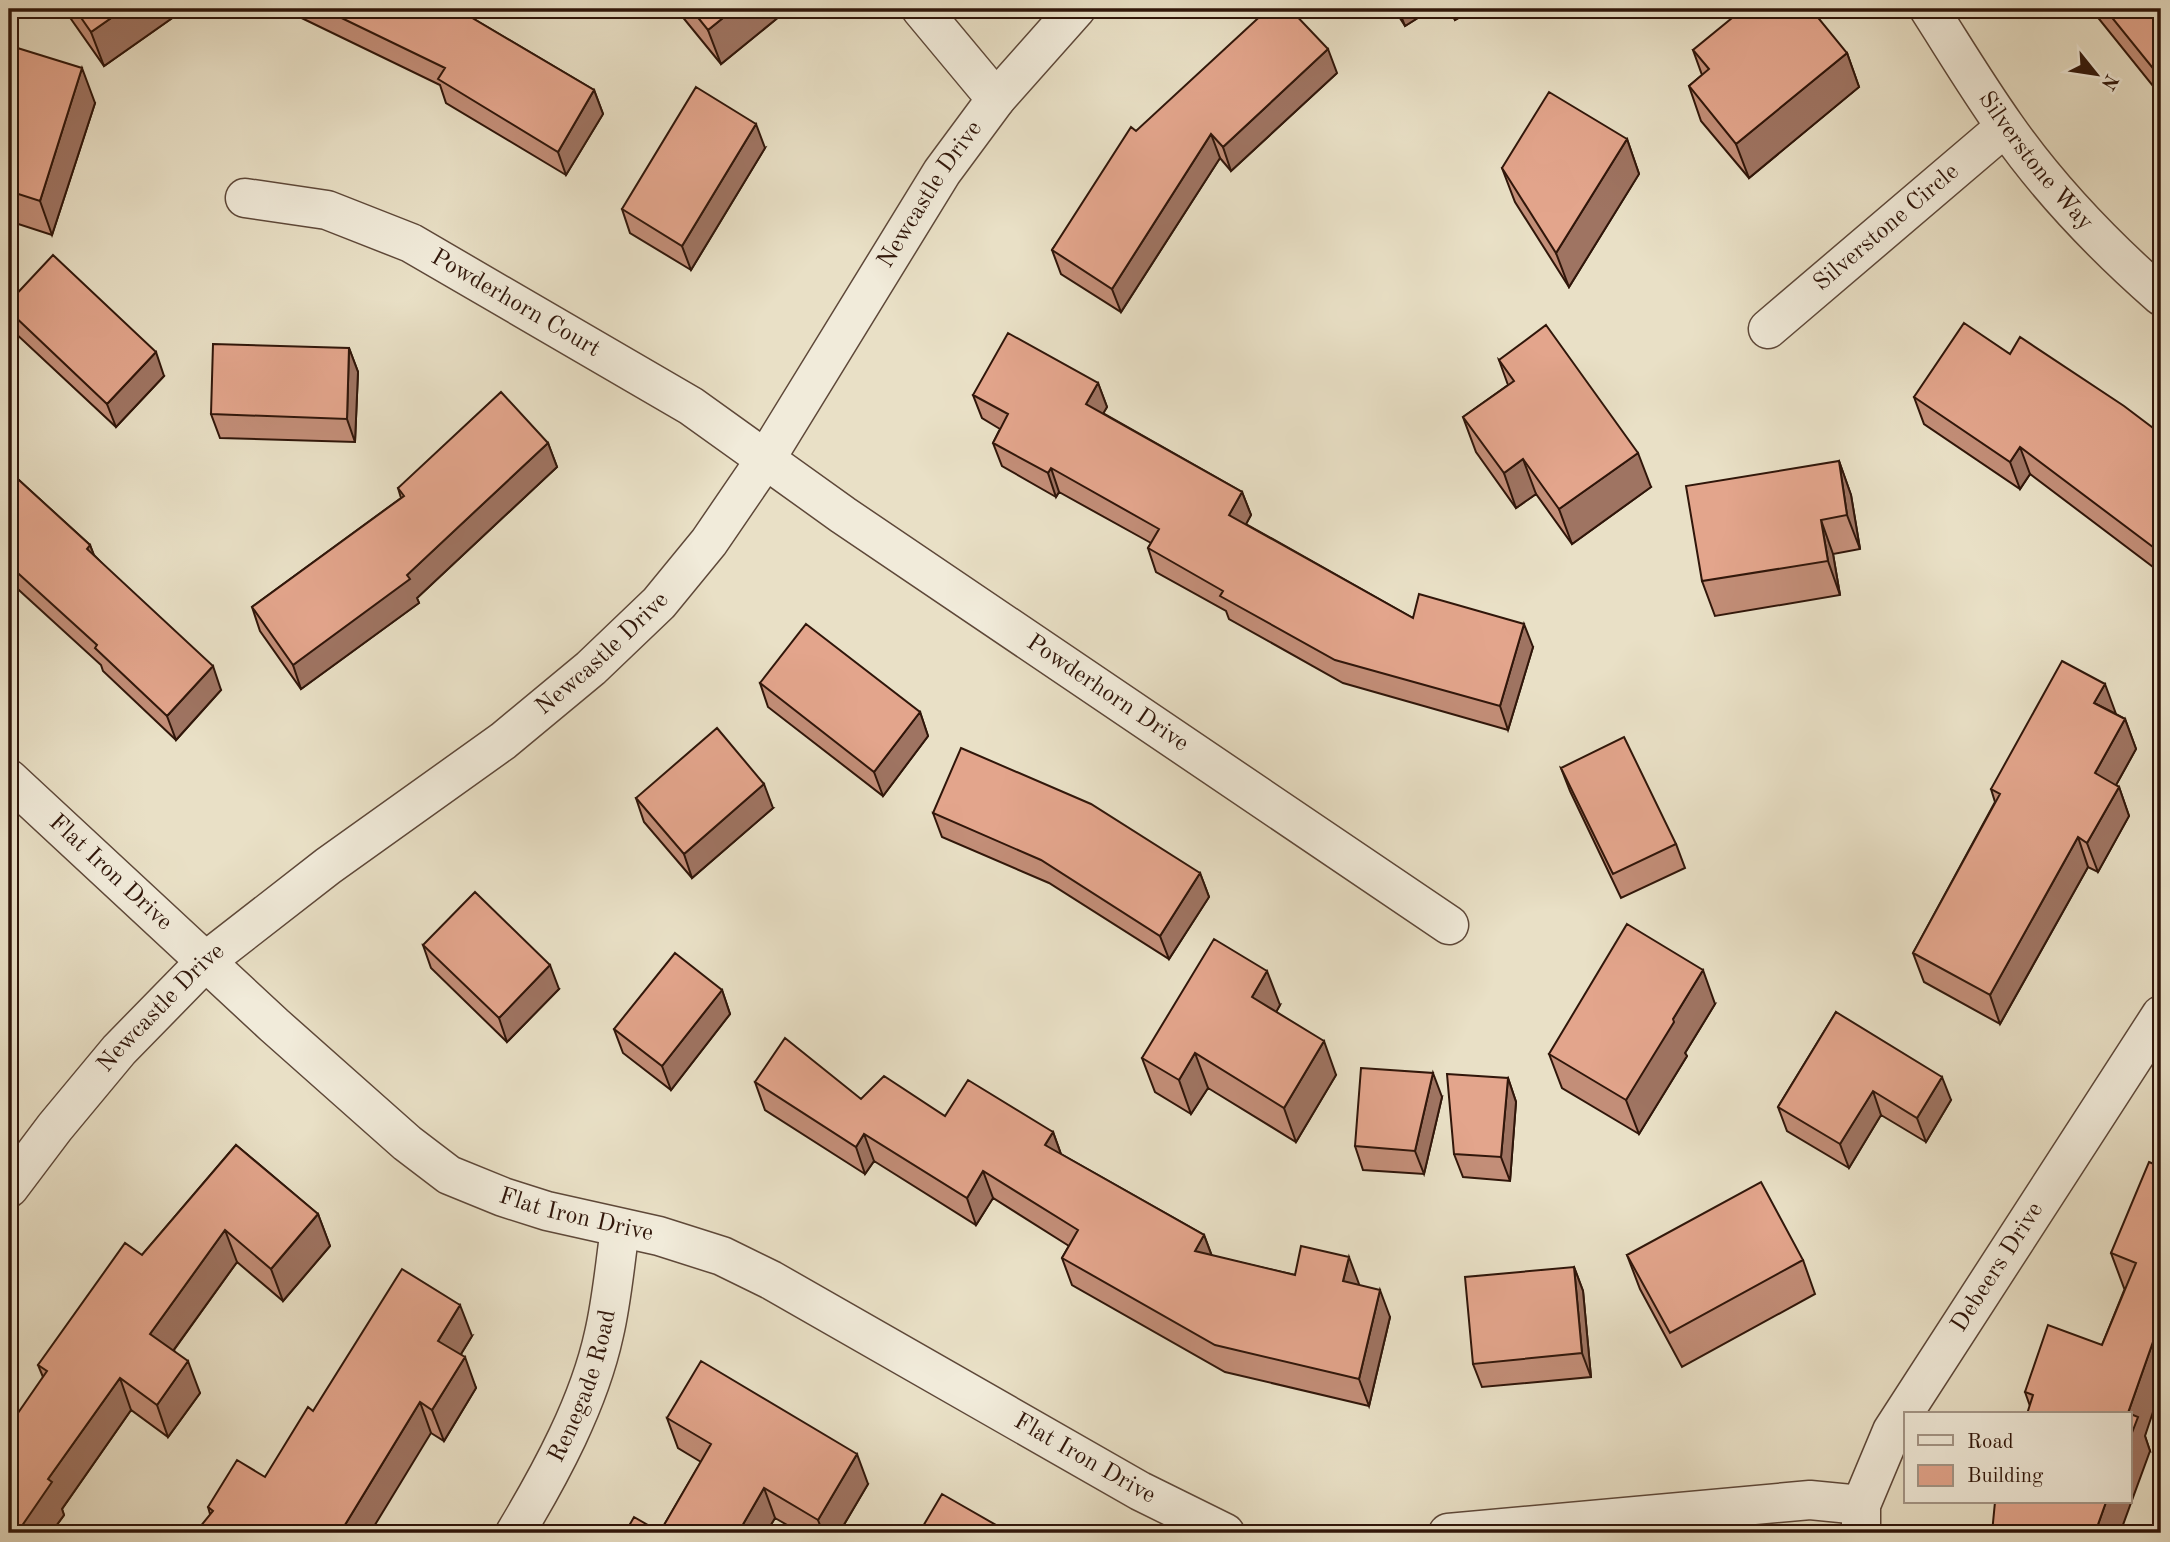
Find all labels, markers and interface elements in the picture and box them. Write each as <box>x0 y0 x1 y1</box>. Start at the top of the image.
north arrow <box>2062 38 2132 108</box>
text: N <box>2096 70 2120 93</box>
street label: Silverstone Way <box>1973 88 2098 236</box>
street label: Newcastle Drive <box>874 117 987 272</box>
street label: Silverstone Circle <box>1810 160 1964 296</box>
street label: Powderhorn Court <box>427 245 604 362</box>
street label: Newcastle Drive <box>532 588 674 720</box>
street label: Powderhorn Drive <box>1022 631 1192 757</box>
street label: Flat Iron Drive <box>44 810 176 936</box>
street label: Newcastle Drive <box>93 939 229 1077</box>
street label: Flat Iron Drive <box>496 1184 656 1246</box>
street label: Debeers Drive <box>1947 1198 2048 1336</box>
street label: Renegade Road <box>545 1308 621 1466</box>
street label: Flat Iron Drive <box>1010 1409 1159 1508</box>
legend <box>1904 1412 2132 1504</box>
text: Road <box>1967 1432 2014 1453</box>
text: Building <box>1967 1466 2044 1487</box>

